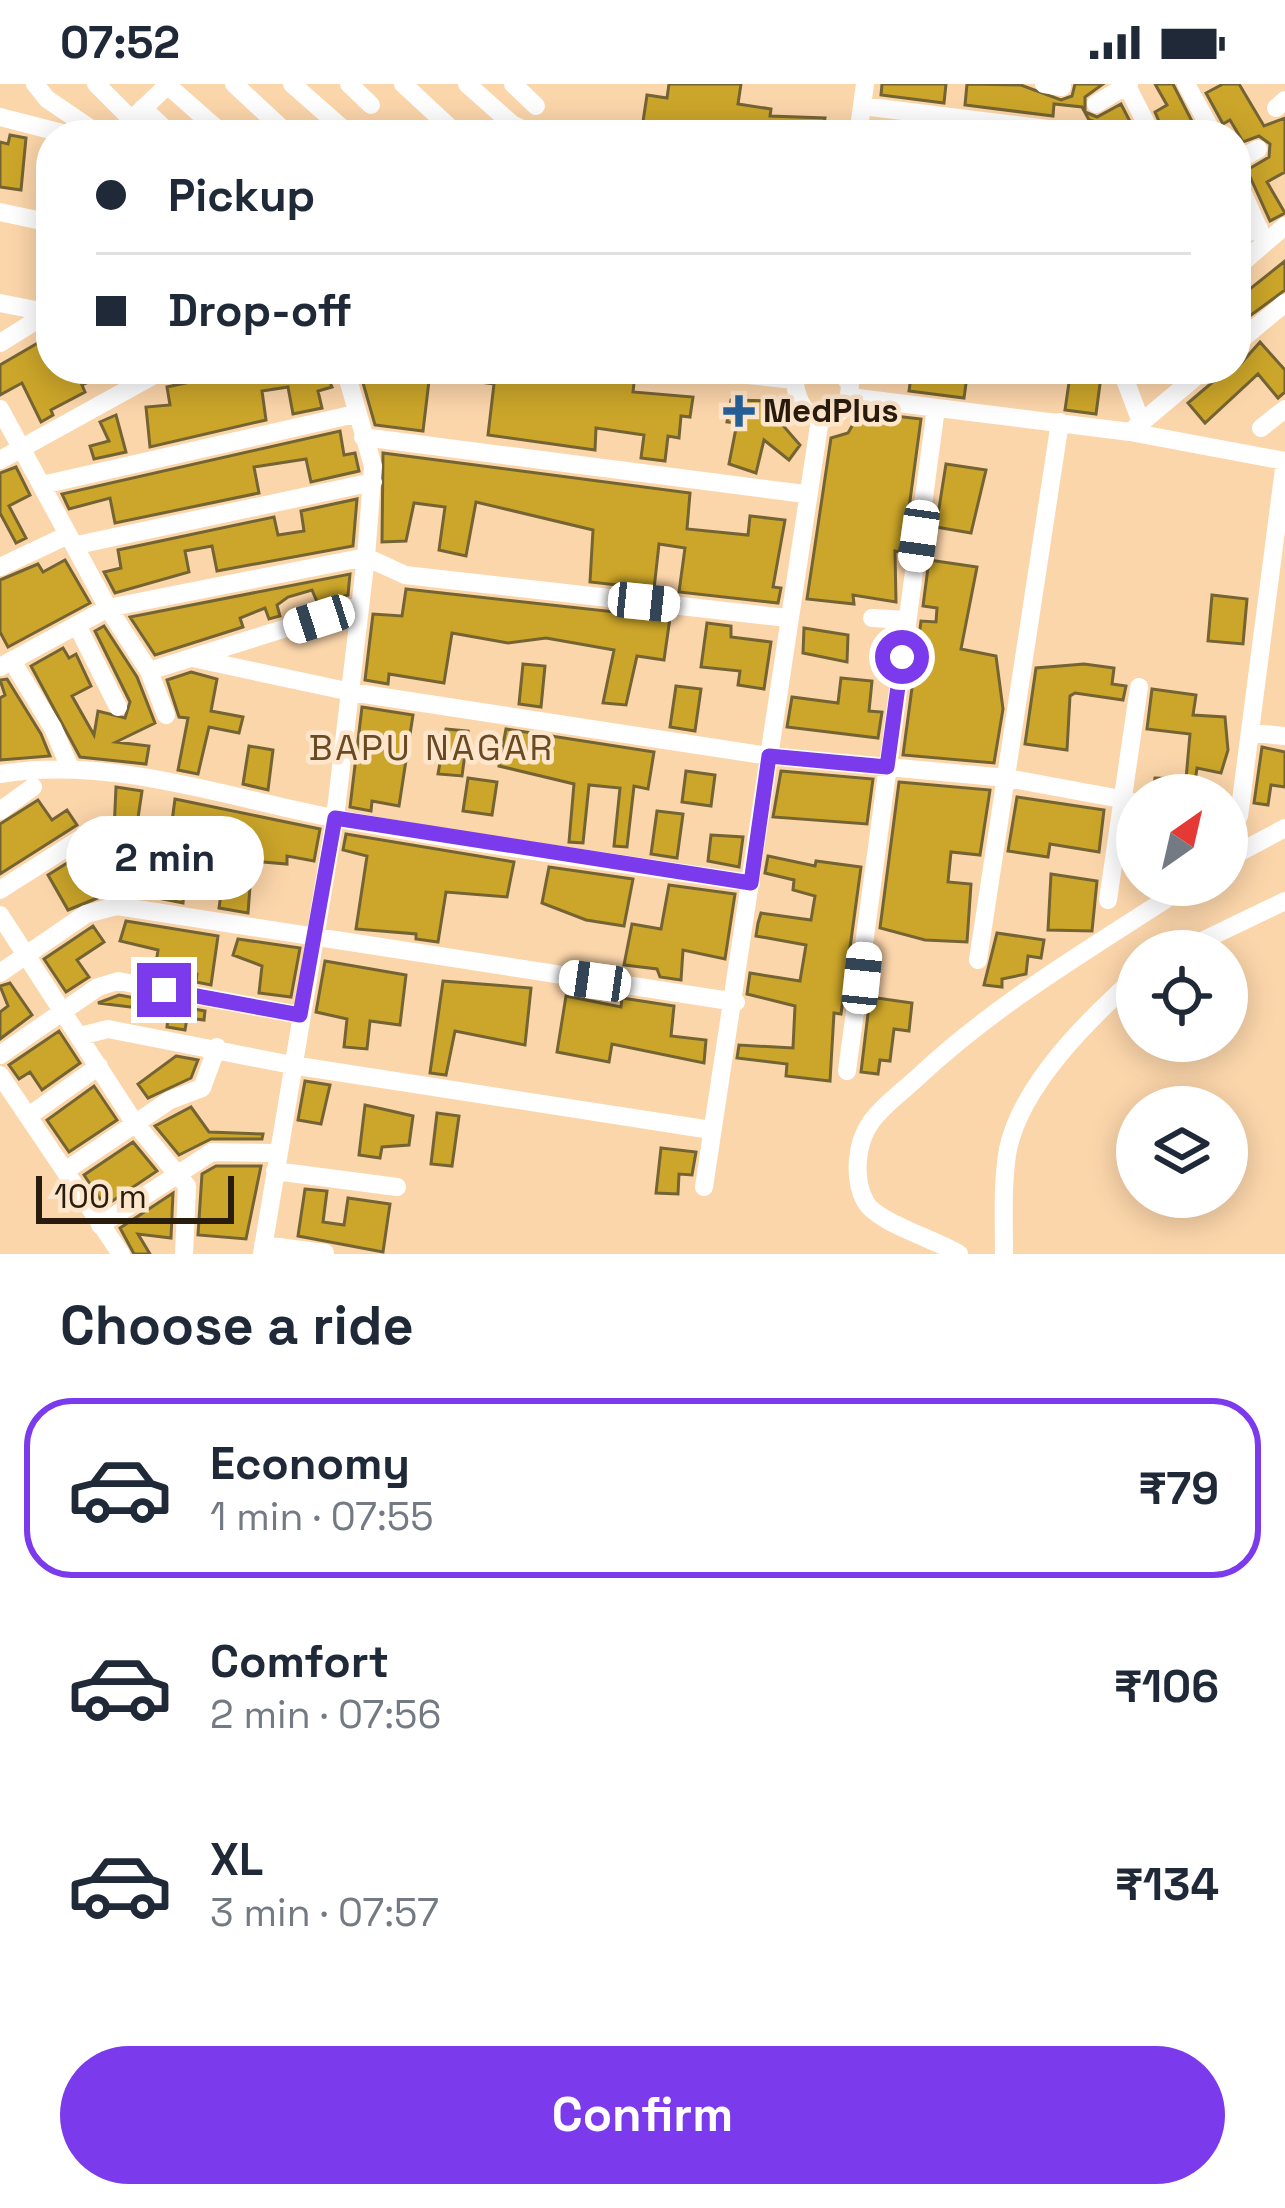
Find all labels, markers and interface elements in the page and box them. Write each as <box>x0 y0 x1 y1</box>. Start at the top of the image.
text: 07:52 <box>60 14 180 71</box>
text: Pickup <box>168 167 315 224</box>
text: Drop-off <box>168 282 352 339</box>
place label: MedPlus <box>763 390 899 432</box>
marker: MedPlus <box>726 398 752 424</box>
car <box>896 498 942 574</box>
car <box>606 580 682 624</box>
car <box>279 591 359 647</box>
route start <box>875 630 929 684</box>
district label: BAPU NAGAR <box>309 725 555 771</box>
north arrow <box>1116 774 1248 906</box>
map controls <box>1116 774 1248 1218</box>
callout: 2 min <box>65 816 263 900</box>
text: 2 min <box>115 833 215 882</box>
button: locate <box>1116 930 1248 1062</box>
car <box>840 940 884 1016</box>
car <box>557 958 633 1004</box>
route end <box>137 963 191 1017</box>
button: layers <box>1116 1086 1248 1218</box>
scale bar <box>36 1170 234 1223</box>
text: 100 m <box>54 1176 147 1218</box>
text: Choose a ride <box>60 1291 414 1360</box>
icon: car <box>66 1434 174 1542</box>
text: Economy <box>210 1435 410 1492</box>
text: ₹79 <box>1138 1460 1219 1517</box>
text: 1 min · 07:55 <box>210 1492 434 1541</box>
icon: car <box>66 1632 174 1740</box>
text: Comfort <box>210 1633 389 1690</box>
text: ₹106 <box>1114 1658 1219 1715</box>
text: 2 min · 07:56 <box>210 1690 441 1739</box>
icon: car <box>66 1830 174 1938</box>
text: XL <box>210 1831 263 1888</box>
text: ₹134 <box>1115 1856 1219 1913</box>
text: 3 min · 07:57 <box>210 1888 439 1937</box>
button: Confirm <box>60 2046 1225 2184</box>

